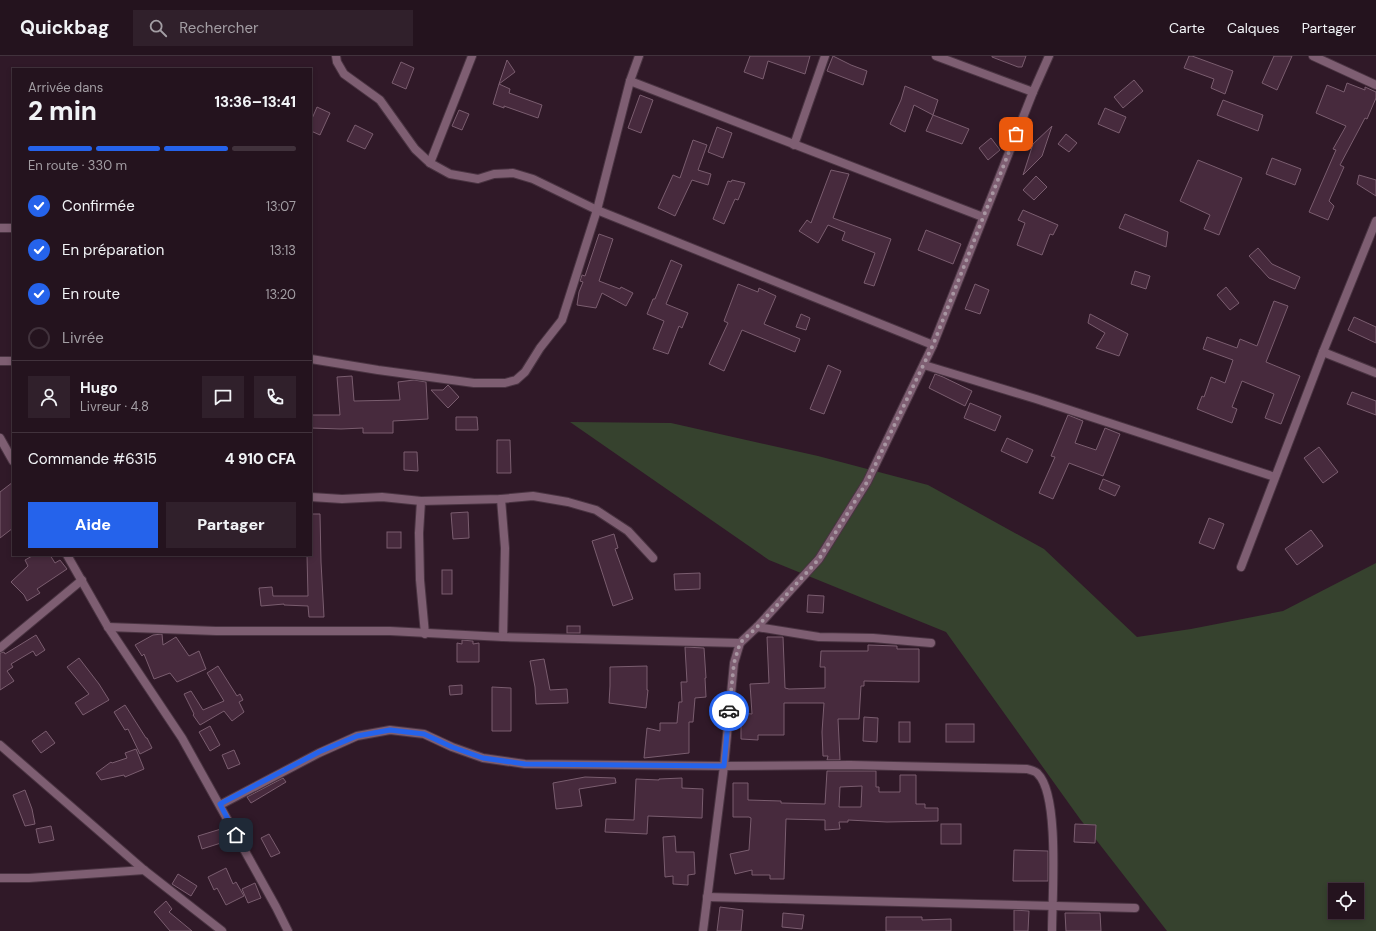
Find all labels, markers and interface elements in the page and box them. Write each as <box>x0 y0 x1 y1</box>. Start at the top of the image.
search box <box>133 10 413 46</box>
text: Quickbag <box>20 15 109 40</box>
icon: search <box>147 17 169 39</box>
text: Rechercher <box>179 18 258 38</box>
text: Carte <box>1169 19 1205 37</box>
text: Calques <box>1227 19 1280 37</box>
text: Partager <box>1302 19 1356 37</box>
text: Arrivée dans <box>28 79 103 96</box>
text: 13:36–13:41 <box>215 92 296 112</box>
text: 2 min <box>28 94 97 128</box>
pin <box>999 117 1033 151</box>
icon: bag <box>1005 123 1027 145</box>
text: En route · 330 m <box>28 157 127 174</box>
icon: check <box>28 195 50 217</box>
text: Confirmée <box>62 196 135 216</box>
text: 13:07 <box>266 198 296 215</box>
icon: check <box>28 239 50 261</box>
text: En préparation <box>62 240 164 260</box>
text: 13:13 <box>270 242 296 259</box>
icon: check <box>28 283 50 305</box>
text: En route <box>62 284 120 304</box>
text: 13:20 <box>265 286 296 303</box>
text: Livrée <box>62 328 104 348</box>
button: person <box>28 376 70 418</box>
button: chat <box>202 376 244 418</box>
button: phone <box>254 376 296 418</box>
text: Hugo <box>80 378 118 398</box>
text: Livreur · 4.8 <box>80 398 149 415</box>
text: Commande #6315 <box>28 449 157 469</box>
text: 4 910 CFA <box>225 449 296 469</box>
button: Aide <box>28 502 158 548</box>
button: Partager <box>166 502 296 548</box>
courier <box>709 691 749 731</box>
icon: car <box>718 700 740 722</box>
pin <box>219 818 253 852</box>
icon: home <box>225 824 247 846</box>
map controls <box>1328 883 1364 919</box>
button: locate <box>1328 883 1364 919</box>

